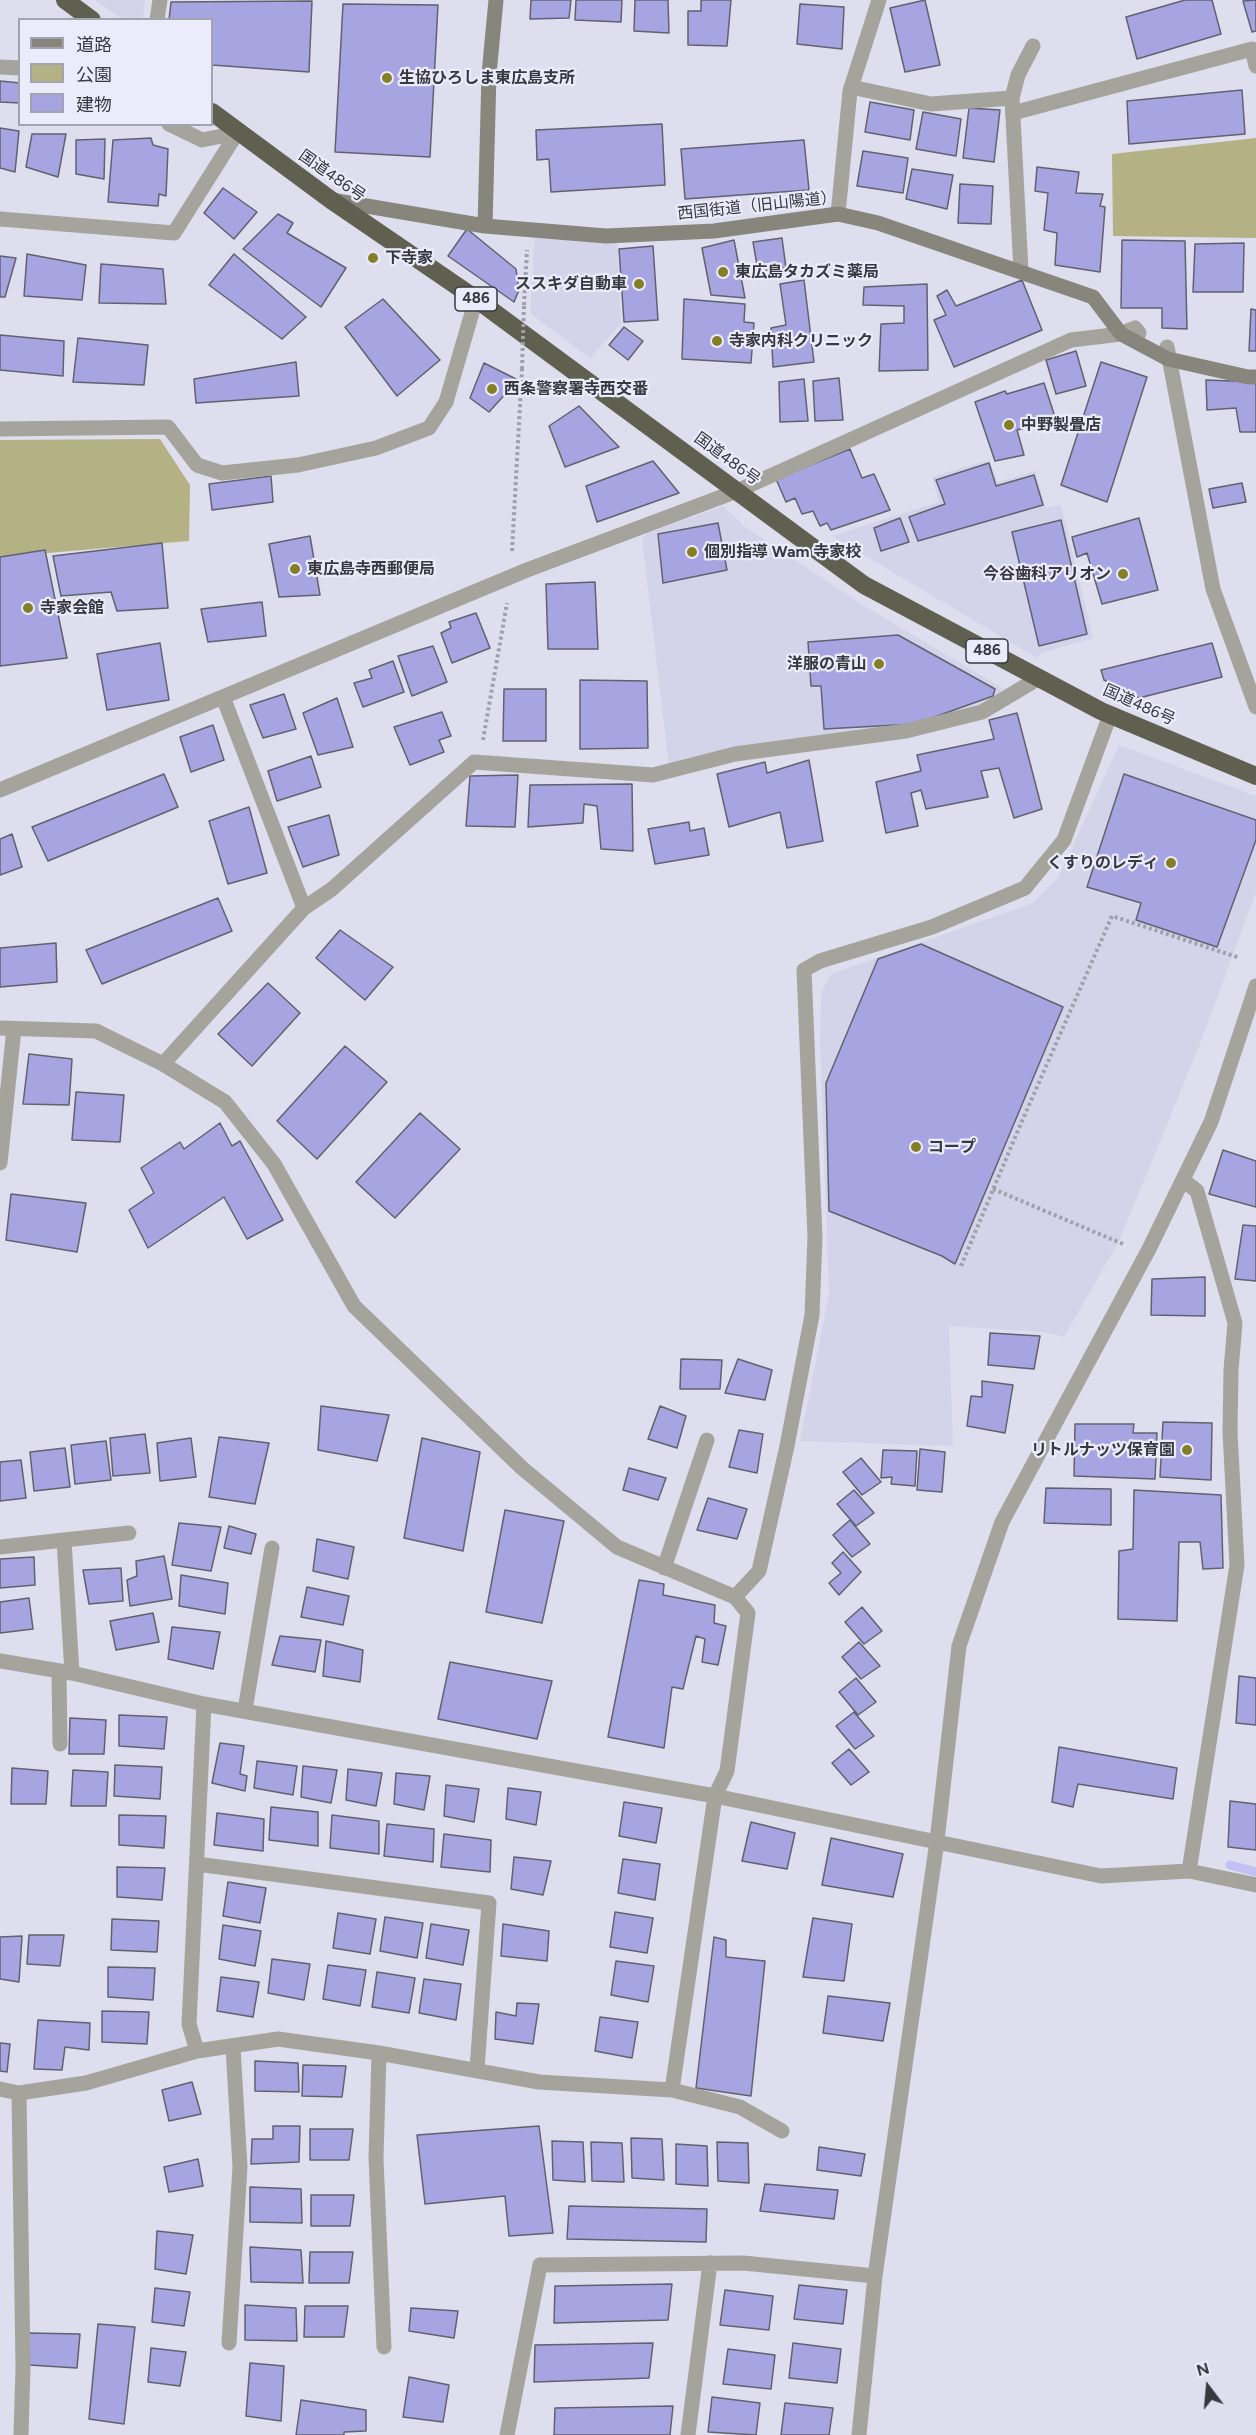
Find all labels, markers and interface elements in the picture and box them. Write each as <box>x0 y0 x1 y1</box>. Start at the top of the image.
legend <box>18 18 213 126</box>
text: 道路 <box>76 34 112 56</box>
text: 公園 <box>76 64 112 86</box>
place label: 生協ひろしま東広島支所 <box>399 68 575 88</box>
marker: 生協ひろしま東広島支所 <box>380 71 394 85</box>
text: 建物 <box>76 94 112 116</box>
street label: 国道486号 <box>295 146 369 206</box>
street label: 西国街道（旧山陽道） <box>676 188 838 224</box>
place label: 下寺家 <box>385 248 433 268</box>
marker: 下寺家 <box>366 251 380 265</box>
place label: 東広島タカズミ薬局 <box>735 262 879 282</box>
marker: 東広島タカズミ薬局 <box>716 265 730 279</box>
place label: ススキダ自動車 <box>515 274 627 294</box>
marker: ススキダ自動車 <box>632 277 646 291</box>
road number: 486 <box>455 287 497 311</box>
place label: 寺家内科クリニック <box>729 331 873 351</box>
marker: 寺家内科クリニック <box>710 334 724 348</box>
place label: 西条警察署寺西交番 <box>504 379 648 399</box>
marker: 西条警察署寺西交番 <box>485 382 499 396</box>
place label: 中野製畳店 <box>1021 415 1101 435</box>
marker: 中野製畳店 <box>1002 418 1016 432</box>
street label: 国道486号 <box>690 429 764 489</box>
place label: 個別指導 Wam 寺家校 <box>704 542 861 562</box>
marker: 個別指導 Wam 寺家校 <box>685 545 699 559</box>
place label: 東広島寺西郵便局 <box>307 559 435 579</box>
marker: 東広島寺西郵便局 <box>288 562 302 576</box>
place label: 今谷歯科アリオン <box>983 564 1111 584</box>
marker: 今谷歯科アリオン <box>1116 567 1130 581</box>
place label: 寺家会館 <box>40 598 104 618</box>
marker: 寺家会館 <box>21 601 35 615</box>
road number: 486 <box>966 639 1008 663</box>
place label: 洋服の青山 <box>787 654 867 674</box>
marker: 洋服の青山 <box>872 657 886 671</box>
street label: 国道486号 <box>1100 681 1178 729</box>
place label: くすりのレディ <box>1047 853 1159 873</box>
marker: くすりのレディ <box>1164 856 1178 870</box>
place label: コープ <box>928 1137 976 1157</box>
marker: コープ <box>909 1140 923 1154</box>
place label: リトルナッツ保育園 <box>1031 1440 1175 1460</box>
marker: リトルナッツ保育園 <box>1180 1443 1194 1457</box>
north arrow <box>1178 2357 1238 2417</box>
text: N <box>1194 2358 1211 2380</box>

